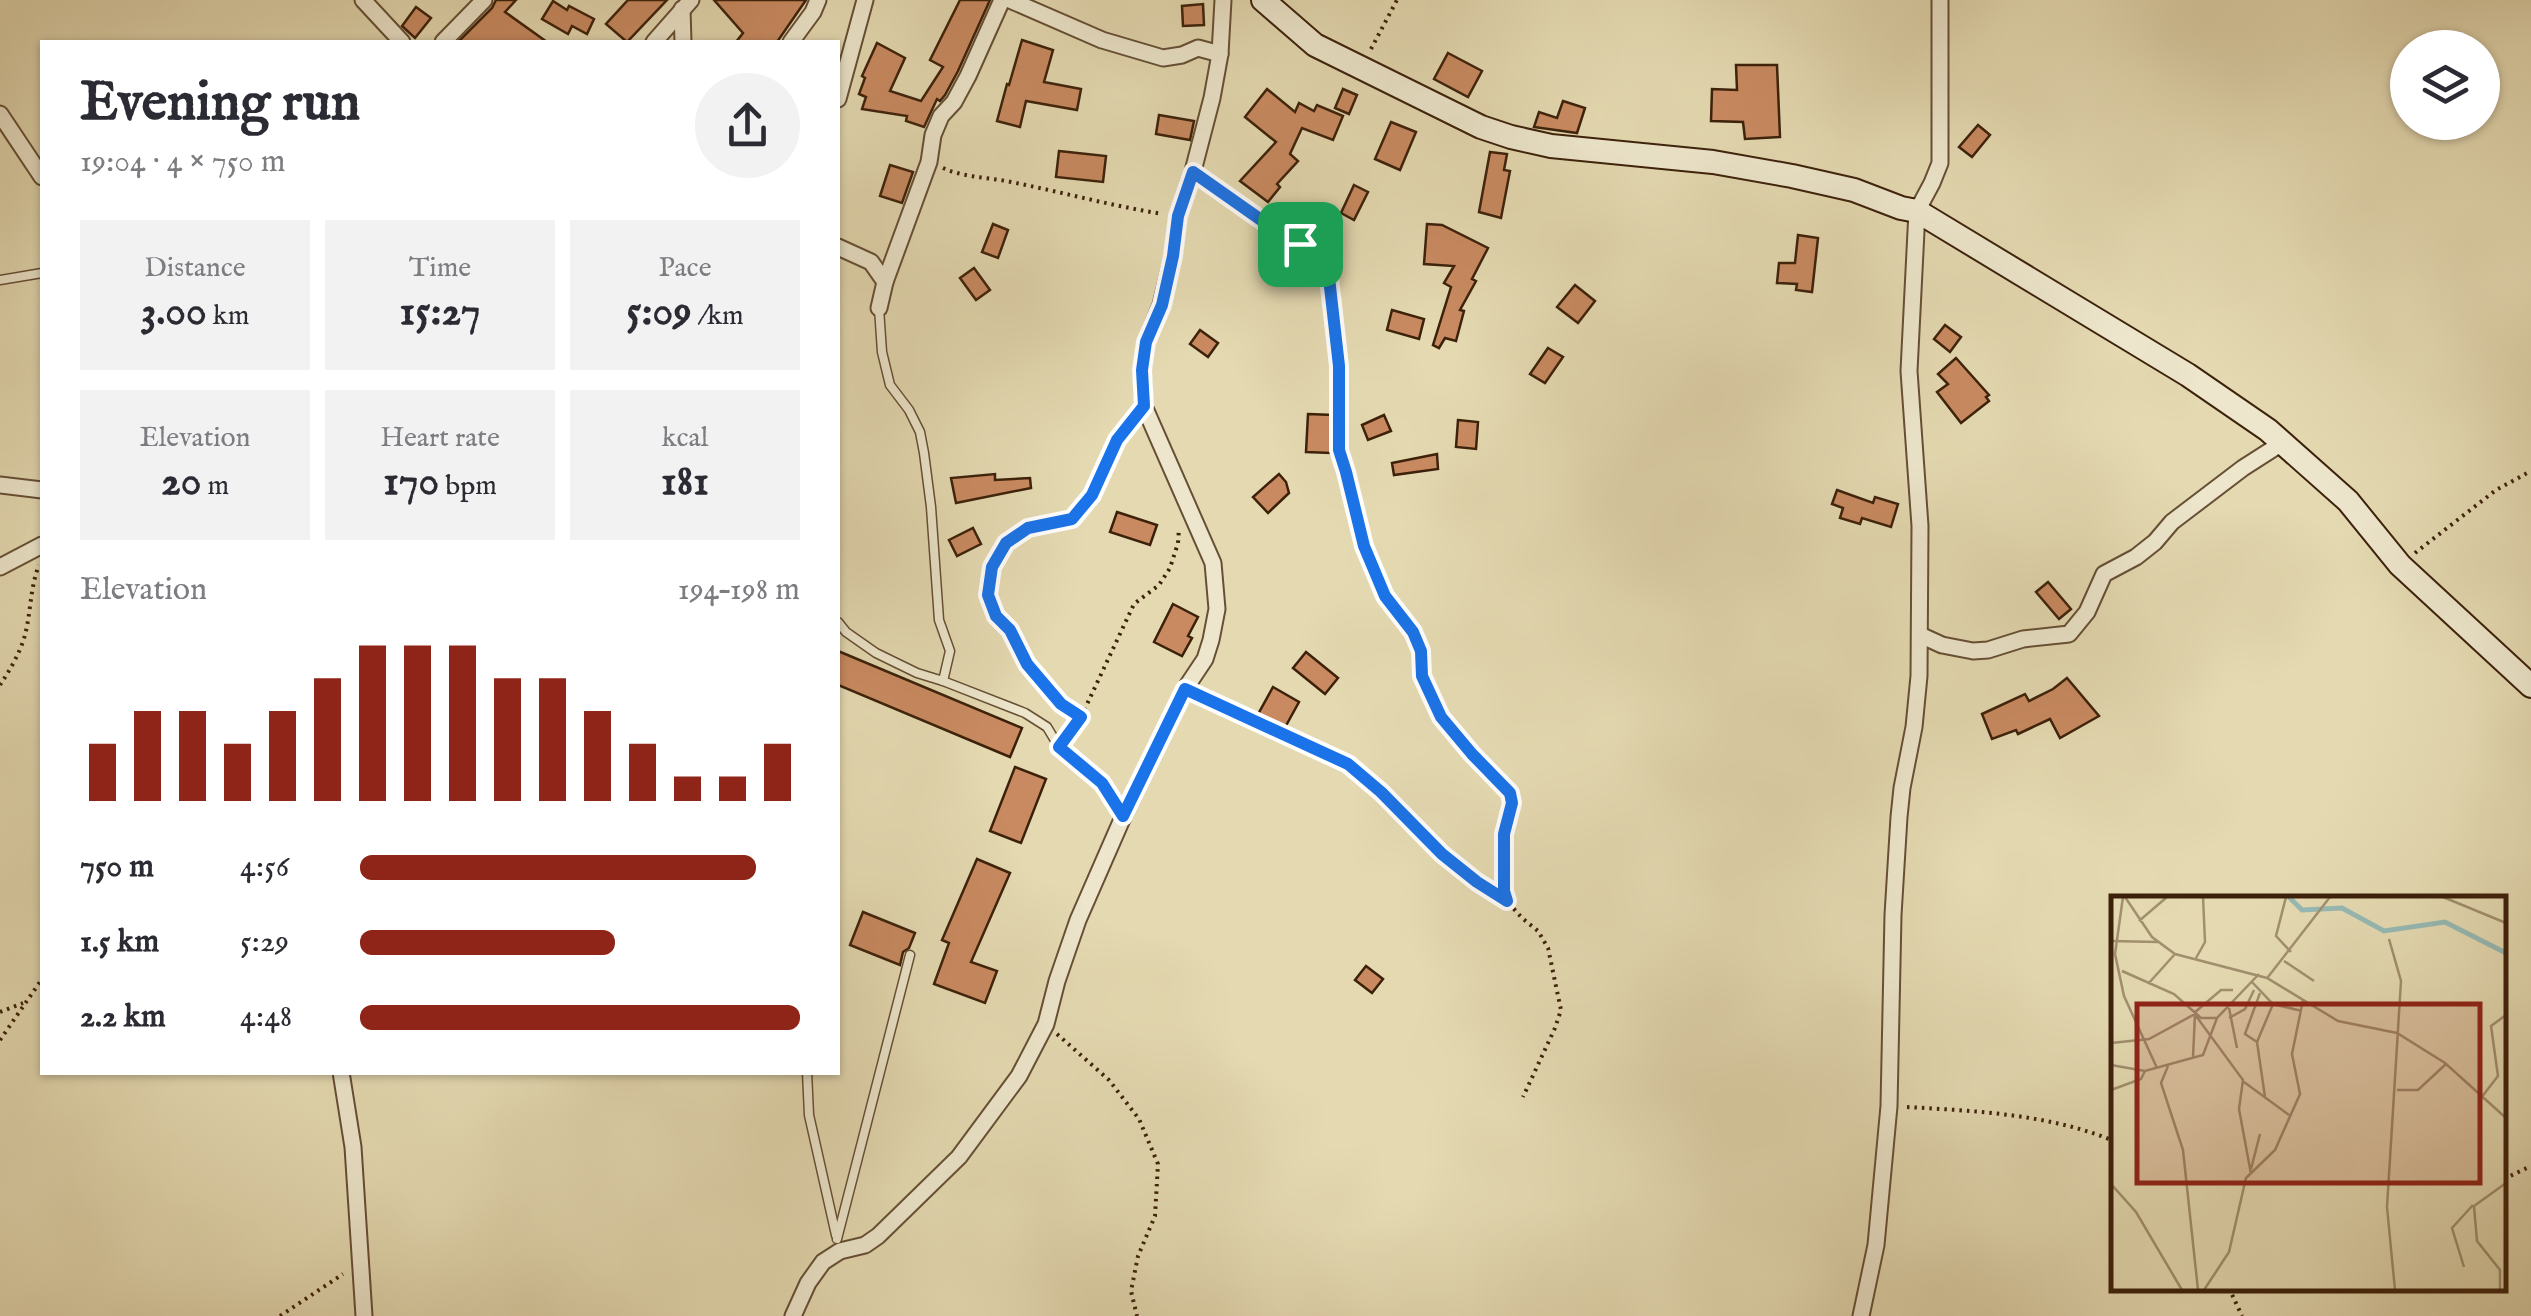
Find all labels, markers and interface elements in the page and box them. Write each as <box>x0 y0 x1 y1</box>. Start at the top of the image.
map controls <box>2390 30 2500 140</box>
button: layers <box>2390 30 2500 140</box>
text: Evening run <box>80 69 360 139</box>
button: share <box>695 73 800 178</box>
text: 19:04 · 4 × 750 m <box>80 142 286 183</box>
pin <box>1258 202 1343 287</box>
icon: arrive <box>1273 217 1328 272</box>
text: Distance <box>144 251 246 286</box>
text: Time <box>409 251 471 286</box>
text: Pace <box>659 251 711 286</box>
text: 3.00 <box>141 286 207 339</box>
text: 15:27 <box>400 286 480 339</box>
text: 5:09 <box>626 286 691 339</box>
text: km <box>207 299 249 334</box>
text: /km <box>691 299 744 334</box>
text: Elevation <box>139 421 251 456</box>
text: Heart rate <box>380 421 500 456</box>
text: kcal <box>662 421 708 456</box>
text: 20 <box>161 456 201 509</box>
text: 170 <box>383 456 439 509</box>
text: 181 <box>661 456 709 509</box>
text: m <box>201 469 229 504</box>
text: bpm <box>439 469 497 504</box>
text: Elevation <box>80 570 207 611</box>
text: 194–198 m <box>678 570 800 611</box>
text: 750 m <box>80 847 154 888</box>
text: 4:56 <box>240 847 289 888</box>
inset map <box>2111 896 2506 1291</box>
text: 1.5 km <box>80 922 159 963</box>
text: 5:29 <box>240 922 289 963</box>
text: 2.2 km <box>80 997 166 1038</box>
text: 4:48 <box>240 997 292 1038</box>

